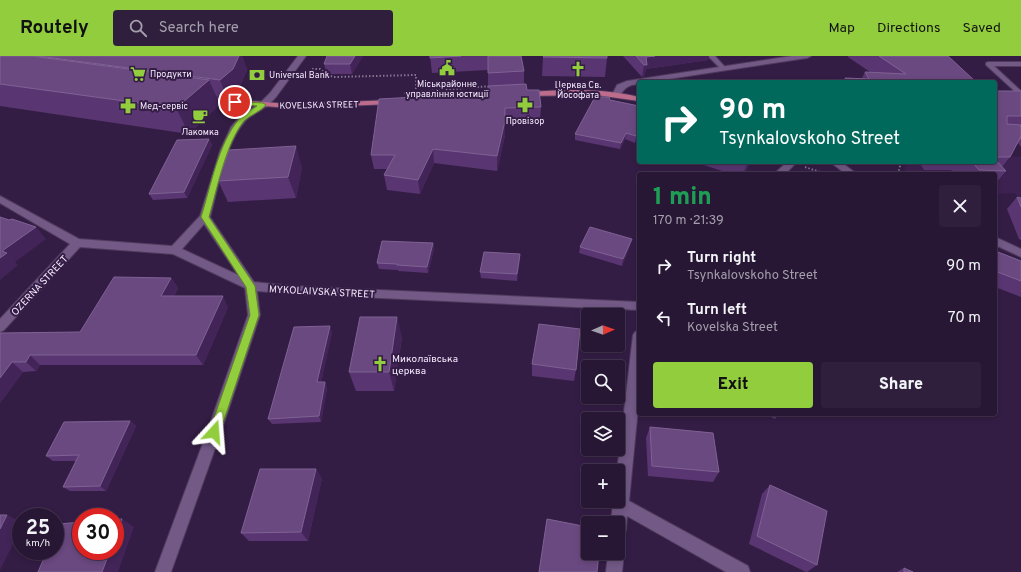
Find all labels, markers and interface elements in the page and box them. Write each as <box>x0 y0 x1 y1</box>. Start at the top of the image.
search box <box>113 10 393 46</box>
text: Routely <box>20 16 89 40</box>
icon: search <box>127 17 149 39</box>
text: Search here <box>159 19 239 38</box>
text: Map <box>829 20 855 37</box>
text: Directions <box>877 20 941 37</box>
text: Saved <box>963 20 1001 37</box>
public building icon: Міськрайонне управління юстиції <box>438 59 456 77</box>
church icon: Церква Св. Йософата <box>569 60 587 78</box>
supermarket icon: Продукти <box>129 65 147 83</box>
bank icon: Universal Bank <box>248 66 266 84</box>
place label: Продукти <box>150 69 192 80</box>
place label: Universal Bank <box>269 70 330 81</box>
place label: Міськрайонне управління юстиції <box>406 79 489 100</box>
place label: Церква Св. Йософата <box>555 80 601 101</box>
pin <box>218 85 252 119</box>
icon: arrive <box>224 91 246 113</box>
text: 90 m <box>719 93 786 129</box>
pharmacy icon: Провізор <box>516 96 534 114</box>
icon: right <box>653 96 705 148</box>
pharmacy icon: Мед-сервіс <box>119 97 137 115</box>
street label: KOVELSKA STREET <box>279 99 359 112</box>
place label: Мед-сервіс <box>140 101 189 112</box>
cafe icon: Лакомка <box>191 107 209 125</box>
place label: Провізор <box>506 116 544 127</box>
place label: Лакомка <box>181 127 219 138</box>
text: Tsynkalovskoho Street <box>719 128 900 151</box>
text: 1 min <box>653 183 712 213</box>
button: close <box>939 185 981 227</box>
text: 170 m · 21:39 <box>653 213 724 229</box>
text: Turn right <box>687 249 756 268</box>
street label: OZERNA STREET <box>9 253 71 319</box>
icon: right <box>653 255 675 277</box>
text: 90 m <box>946 257 981 276</box>
text: Tsynkalovskoho Street <box>687 268 818 284</box>
street label: MYKOLAIVSKA STREET <box>269 283 375 302</box>
text: Turn left <box>687 301 747 320</box>
icon: left <box>653 307 675 329</box>
north arrow <box>581 308 625 352</box>
map controls <box>581 308 625 560</box>
text: 70 m <box>948 309 981 328</box>
text: Kovelska Street <box>687 320 778 336</box>
place label: Миколаївська церква <box>392 353 458 378</box>
church icon: Миколаївська церква <box>371 355 389 373</box>
button: search <box>581 360 625 404</box>
button: Exit <box>653 362 813 408</box>
button: Share <box>821 362 981 408</box>
position arrow <box>193 411 235 453</box>
button: layers <box>581 412 625 456</box>
button: + <box>581 464 625 508</box>
speed limit sign: 30 <box>72 508 124 560</box>
text: 25 <box>26 516 50 542</box>
button: − <box>581 516 625 560</box>
text: km/h <box>26 537 50 550</box>

